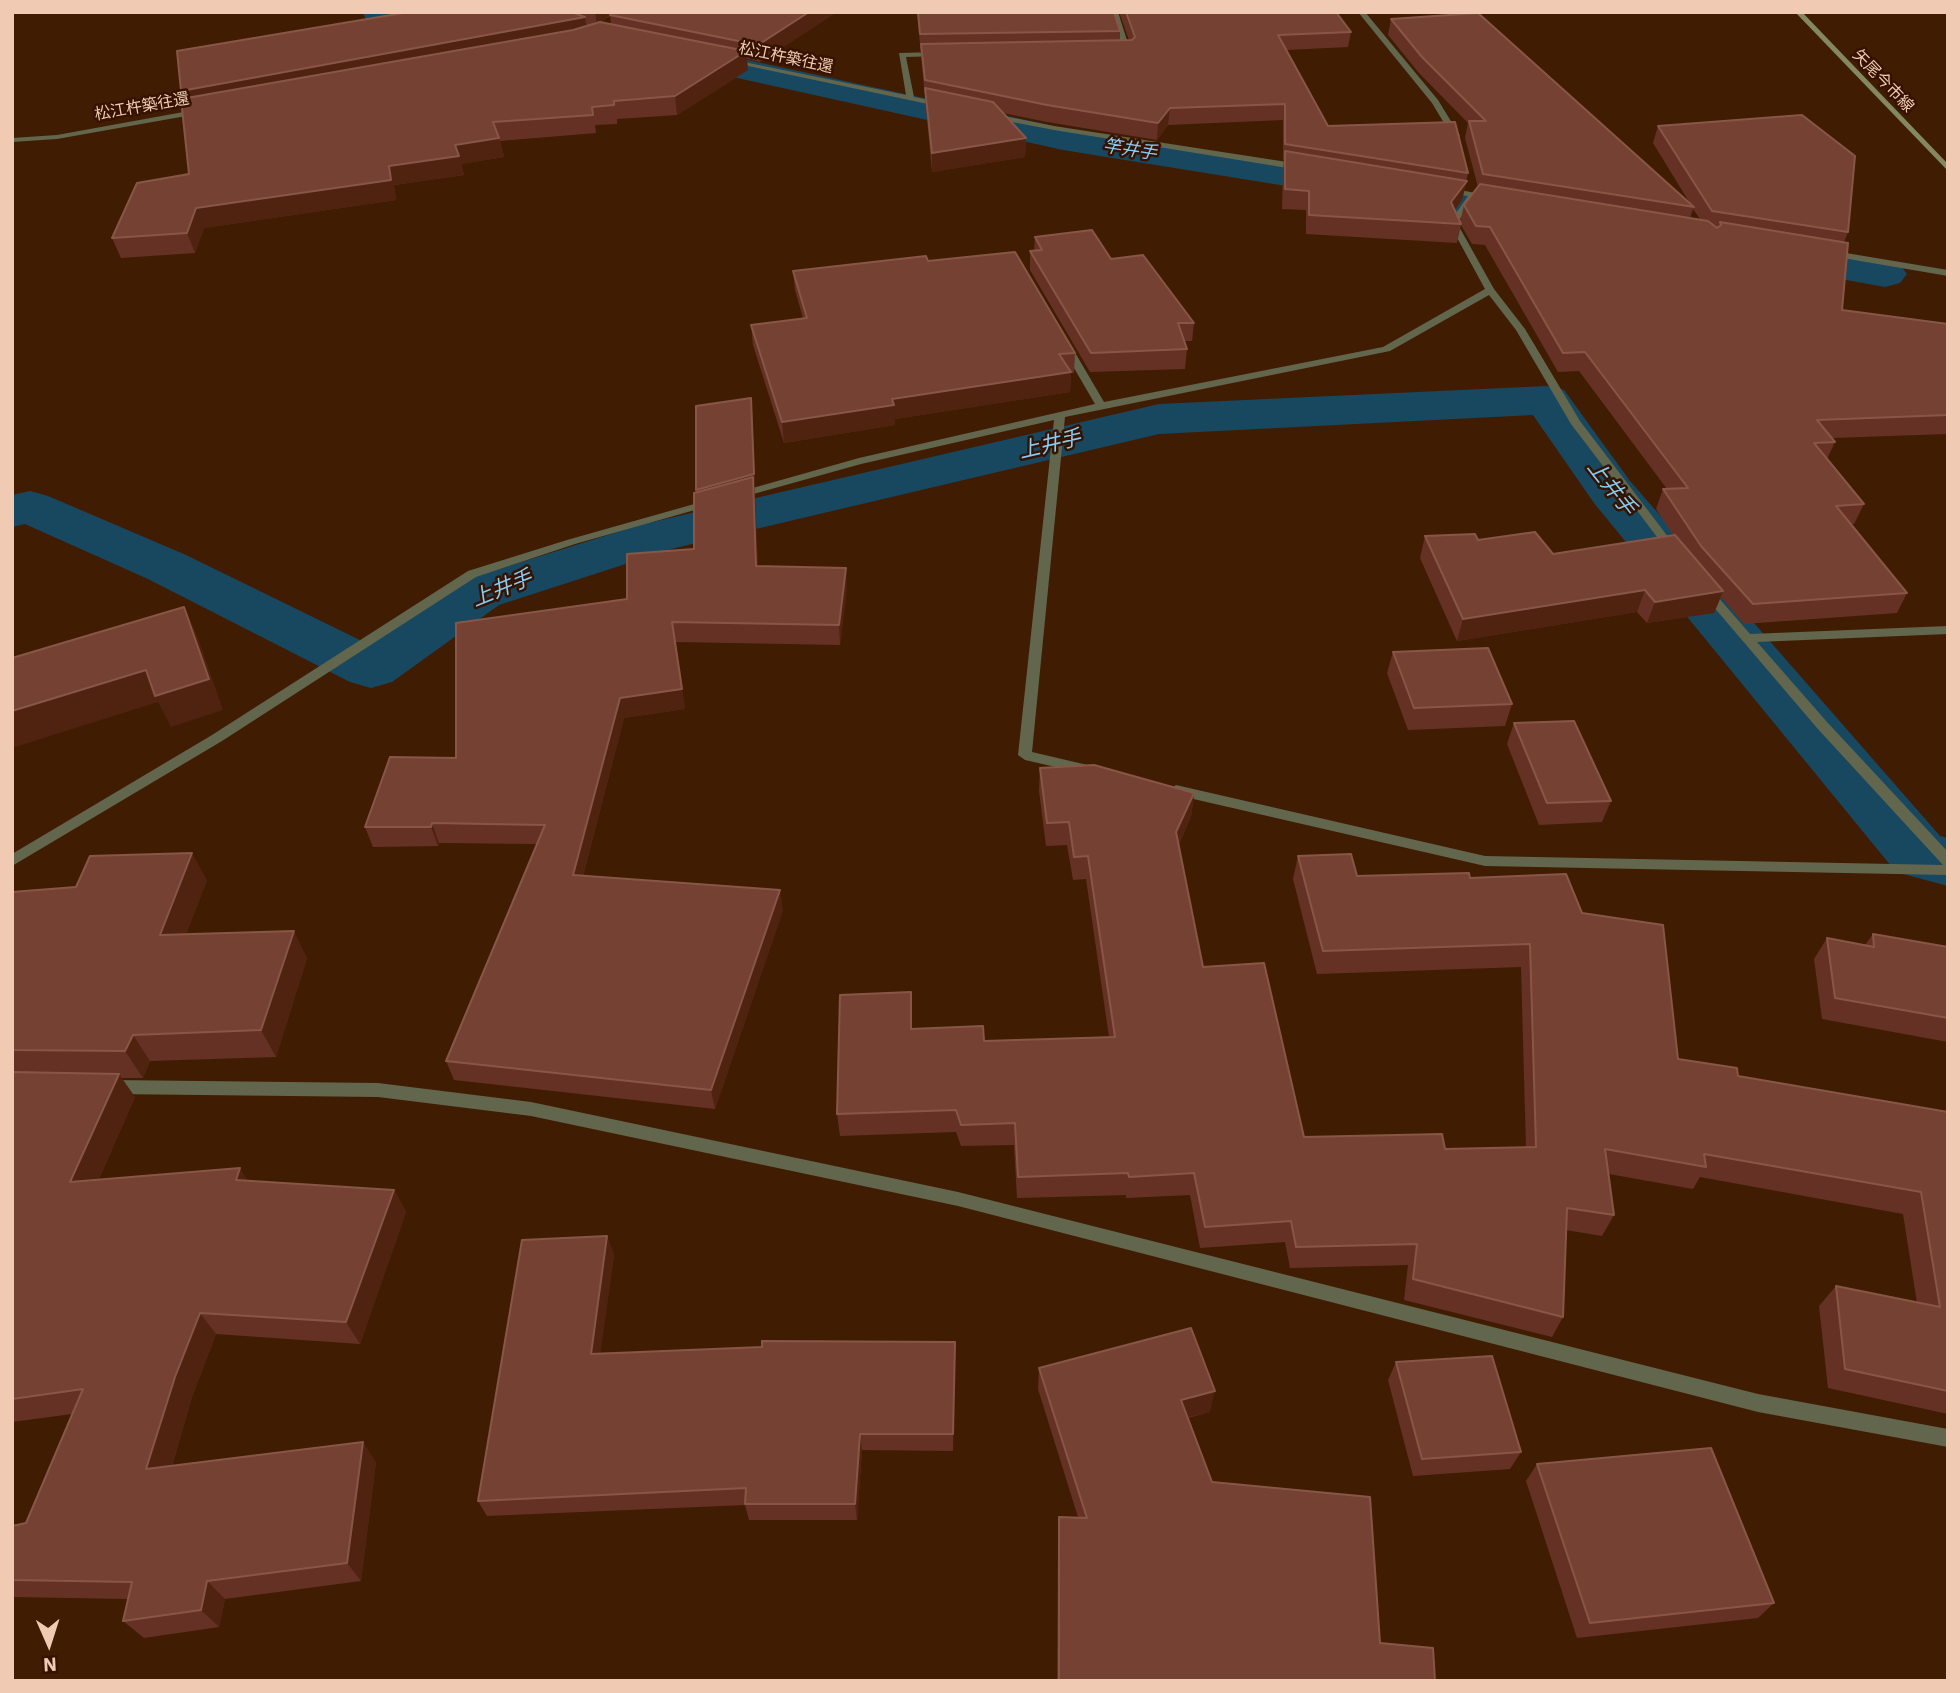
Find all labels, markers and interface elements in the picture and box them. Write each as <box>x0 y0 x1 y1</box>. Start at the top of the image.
street label: 松江杵築往還 <box>737 39 835 77</box>
street label: 矢尾今市線 <box>1848 46 1918 116</box>
street label: 松江杵築往還 <box>93 89 191 125</box>
water label: 竿井手 <box>1102 135 1158 165</box>
water label: 上井手 <box>1016 426 1084 464</box>
water label: 上井手 <box>1582 455 1640 521</box>
water label: 上井手 <box>468 566 536 612</box>
north arrow <box>14 1609 84 1679</box>
text: N <box>43 1653 58 1677</box>

